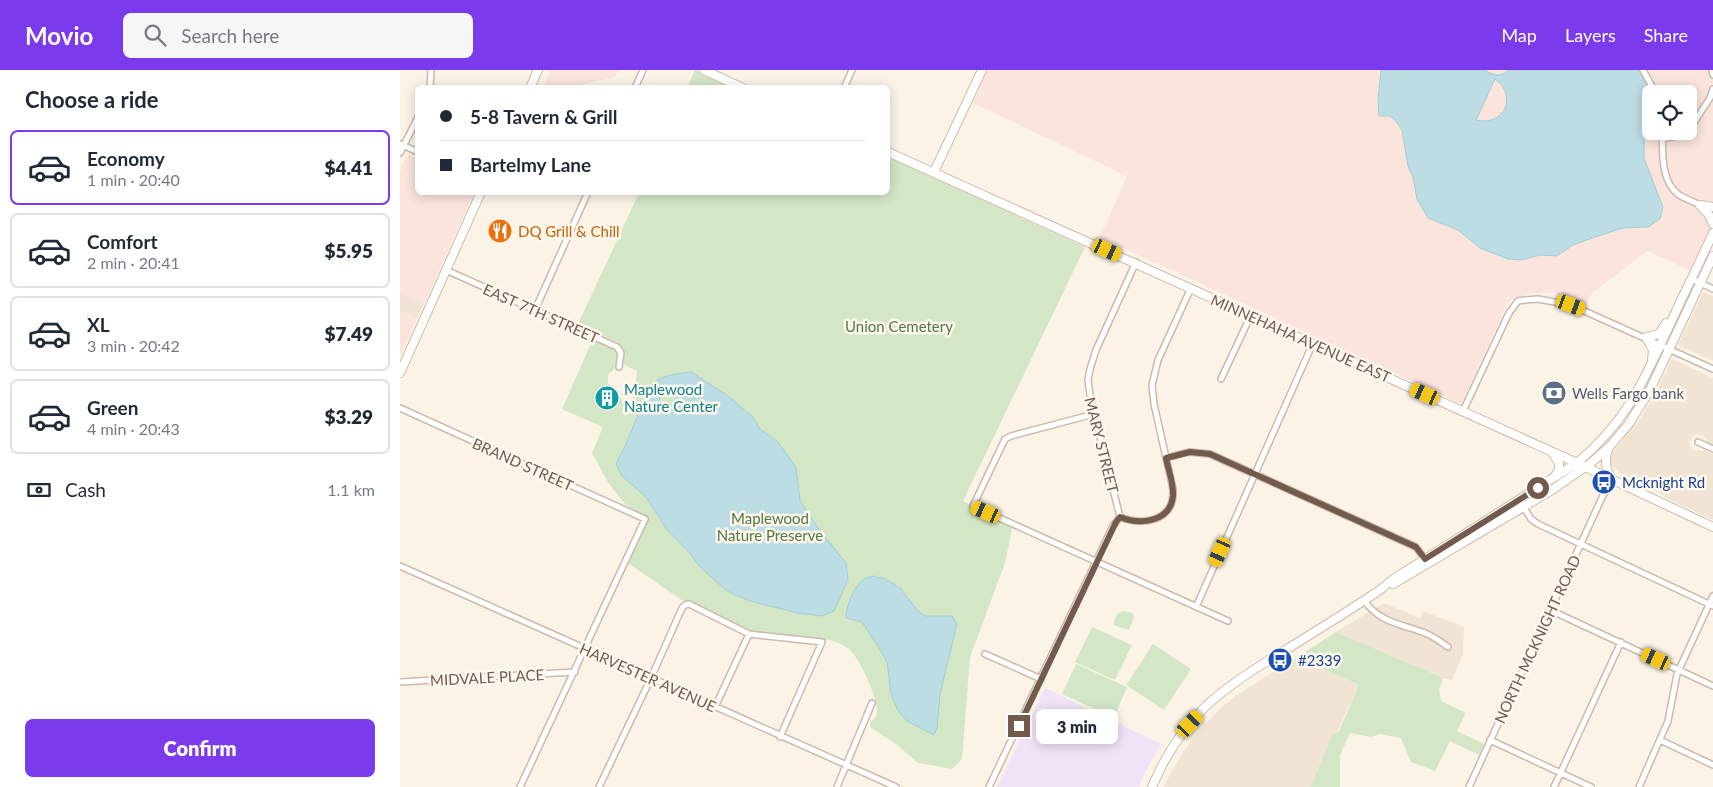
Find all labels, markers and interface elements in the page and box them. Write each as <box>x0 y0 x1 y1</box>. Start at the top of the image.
search box <box>123 13 473 58</box>
text: Movio <box>25 21 93 50</box>
icon: search <box>141 21 169 49</box>
text: Search here <box>181 24 279 47</box>
text: Map <box>1501 24 1537 46</box>
text: Layers <box>1565 24 1616 46</box>
text: Share <box>1644 24 1688 46</box>
map controls <box>1642 85 1697 140</box>
button: locate <box>1642 85 1697 140</box>
text: Choose a ride <box>25 86 159 113</box>
text: 5-8 Tavern & Grill <box>470 105 618 128</box>
icon: car <box>27 145 72 190</box>
text: Economy <box>87 147 165 170</box>
text: Bartelmy Lane <box>470 153 591 176</box>
text: $4.41 <box>324 156 373 179</box>
text: 1 min · 20:40 <box>87 170 180 189</box>
restaurant icon: DQ Grill & Chill <box>487 218 513 244</box>
place label: DQ Grill & Chill <box>518 222 620 240</box>
icon: car <box>27 228 72 273</box>
text: Comfort <box>87 230 158 253</box>
car <box>1090 237 1123 263</box>
text: $5.95 <box>324 239 373 262</box>
text: 2 min · 20:41 <box>87 253 180 272</box>
street label: EAST 7TH STREET <box>480 279 602 347</box>
street label: MINNEHAHA AVENUE EAST <box>1208 290 1394 386</box>
car <box>1554 293 1587 317</box>
icon: car <box>27 311 72 356</box>
text: XL <box>87 313 110 336</box>
park label: Union Cemetery <box>845 317 953 335</box>
text: $7.49 <box>324 322 373 345</box>
text: 3 min · 20:42 <box>87 336 180 355</box>
place label: Maplewood Nature Center <box>624 380 719 415</box>
bank icon: Wells Fargo bank <box>1541 380 1567 406</box>
car <box>1408 381 1441 407</box>
place label: Wells Fargo bank <box>1572 384 1684 402</box>
building icon: Maplewood Nature Center <box>594 385 620 411</box>
icon: car <box>27 394 72 439</box>
street label: MARY STREET <box>1081 395 1123 495</box>
text: Green <box>87 396 138 419</box>
text: $3.29 <box>324 405 373 428</box>
text: 4 min · 20:43 <box>87 419 180 438</box>
street label: BRAND STREET <box>470 434 576 494</box>
bus stop icon: Mcknight Rd <box>1591 469 1617 495</box>
place label: Mcknight Rd <box>1622 473 1705 491</box>
icon: cash <box>25 476 53 504</box>
route start <box>1527 477 1549 499</box>
text: Cash <box>65 478 106 501</box>
text: 1.1 km <box>327 480 375 499</box>
car <box>969 499 1002 525</box>
park label: Maplewood Nature Preserve <box>717 509 823 544</box>
car <box>1207 535 1232 569</box>
street label: NORTH MCKNIGHT ROAD <box>1490 552 1584 726</box>
street label: HARVESTER AVENUE <box>577 639 719 715</box>
car <box>1639 646 1672 672</box>
bus stop icon: #2339 <box>1267 647 1293 673</box>
place label: #2339 <box>1298 651 1342 669</box>
street label: MIDVALE PLACE <box>430 665 544 689</box>
callout: 3 min <box>1036 708 1119 744</box>
car <box>1174 708 1205 740</box>
route end <box>1008 715 1030 737</box>
text: 3 min <box>1057 717 1097 736</box>
button: Confirm <box>25 719 375 777</box>

